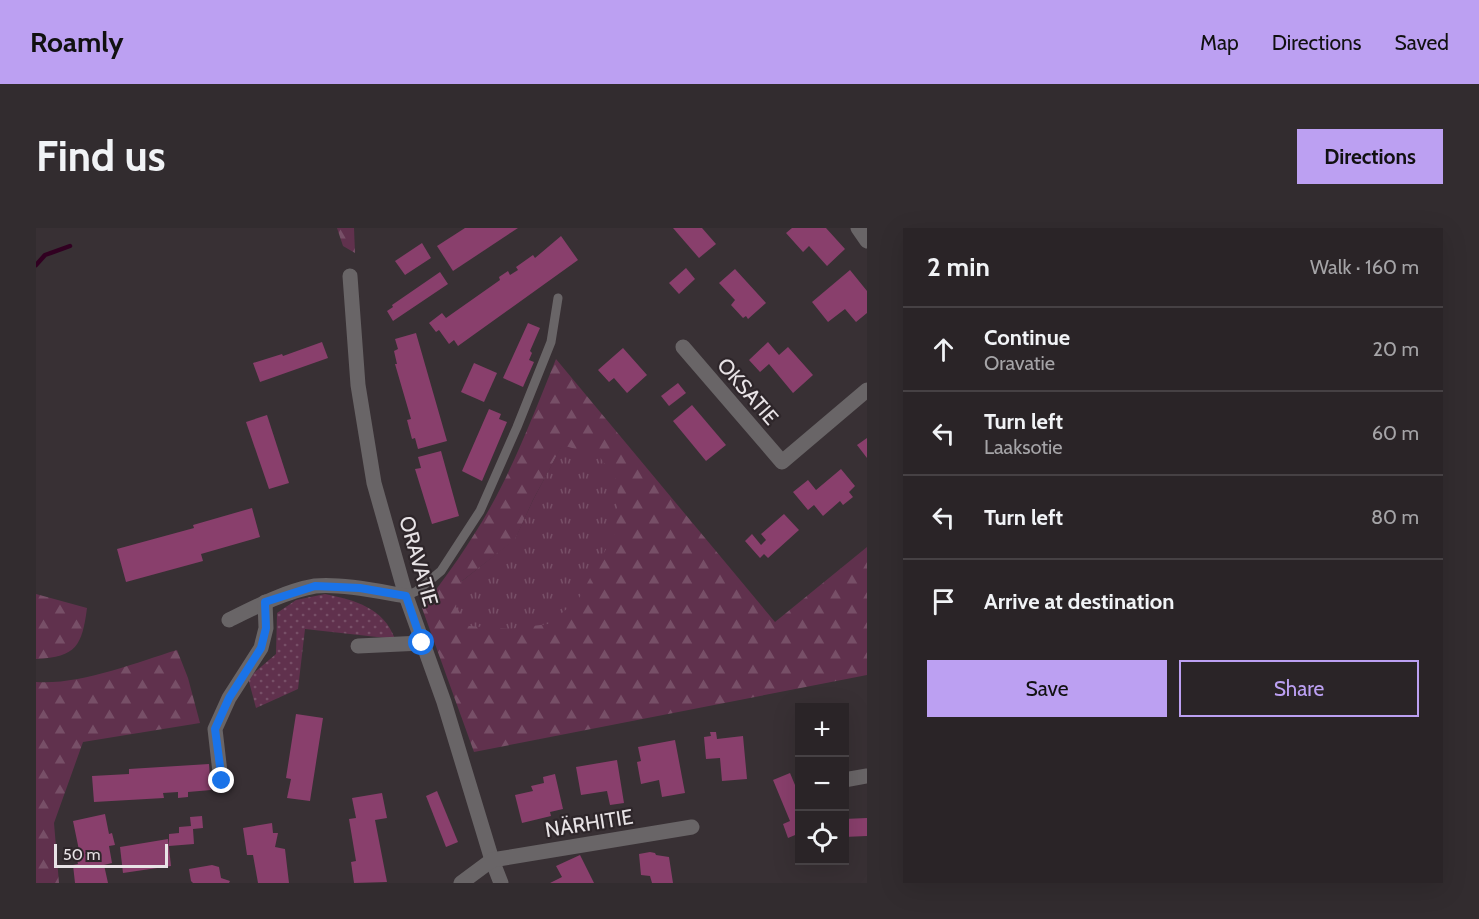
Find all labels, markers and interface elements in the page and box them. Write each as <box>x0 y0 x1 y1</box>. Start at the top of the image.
text: Roamly <box>30 25 124 59</box>
text: Map <box>1200 30 1239 55</box>
text: Directions <box>1272 30 1361 55</box>
text: Saved <box>1394 30 1449 55</box>
button: Directions <box>1297 129 1443 184</box>
text: Find us <box>36 130 165 182</box>
text: 2 min <box>927 251 990 283</box>
text: Walk · 160 m <box>1310 255 1419 279</box>
text: Continue <box>984 324 1070 351</box>
icon: ahead <box>927 333 960 366</box>
text: 20 m <box>1373 337 1419 361</box>
text: Oravatie <box>984 351 1055 375</box>
street label: OKSATIE <box>712 353 784 429</box>
text: Turn left <box>984 408 1063 435</box>
icon: left <box>927 417 960 450</box>
text: 60 m <box>1372 421 1419 445</box>
text: Laaksotie <box>984 435 1063 459</box>
icon: left <box>927 501 960 534</box>
text: Turn left <box>984 504 1063 531</box>
text: 80 m <box>1371 505 1419 529</box>
street label: ORAVATIE <box>394 513 444 609</box>
icon: arrive <box>927 585 960 618</box>
text: Arrive at destination <box>984 588 1174 615</box>
route start <box>408 629 434 655</box>
button: Save <box>927 660 1167 717</box>
button: Share <box>1179 660 1419 717</box>
map controls <box>795 703 849 865</box>
button: + <box>795 703 849 757</box>
button: − <box>795 757 849 811</box>
route end <box>208 767 234 793</box>
street label: NÄRHITIE <box>543 804 635 842</box>
button: locate <box>795 811 849 865</box>
scale bar <box>54 841 168 868</box>
text: 50 m <box>63 845 100 864</box>

